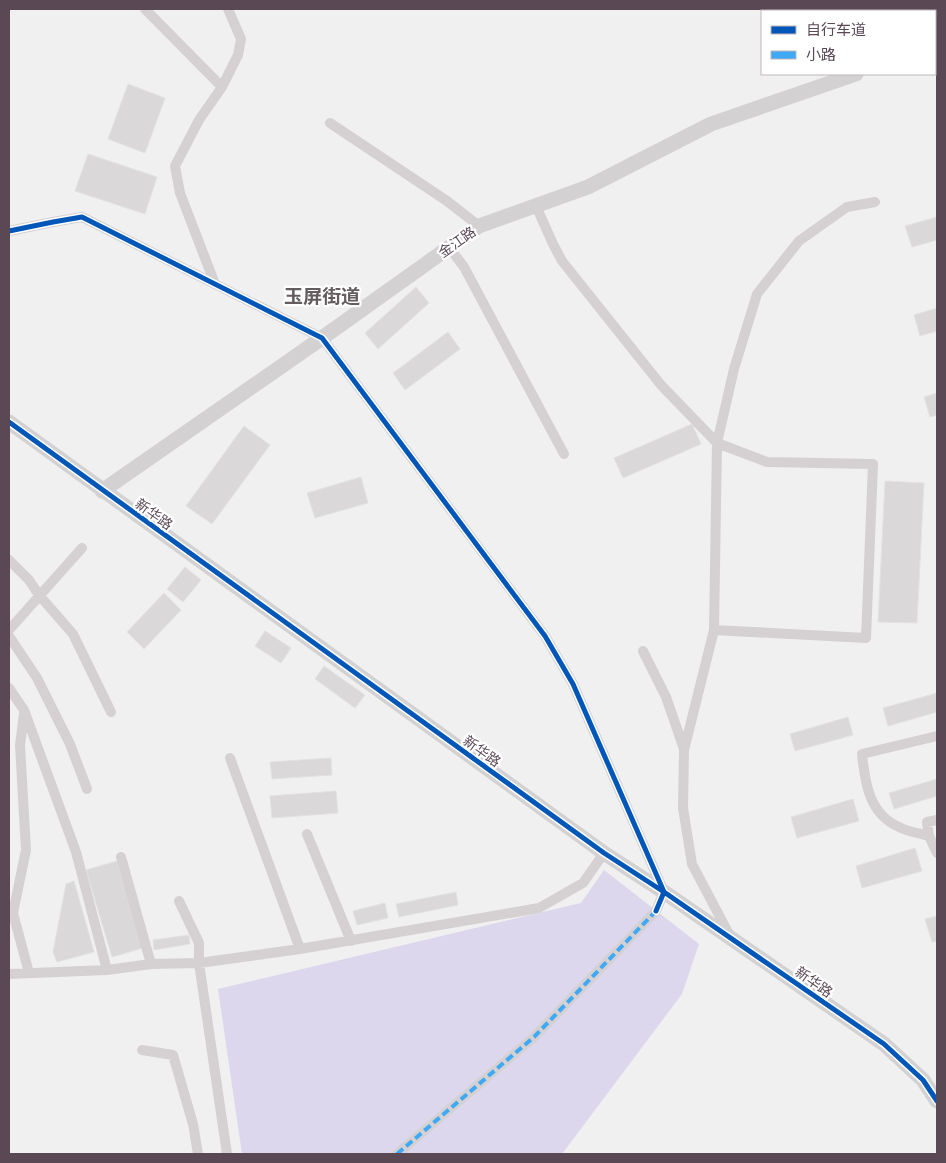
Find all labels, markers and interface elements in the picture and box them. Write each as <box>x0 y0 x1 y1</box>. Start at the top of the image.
legend <box>761 10 936 75</box>
text: 自行车道 <box>806 20 866 39</box>
text: 小路 <box>806 45 836 64</box>
street label: 金江路 <box>435 223 479 261</box>
district label: 玉屏街道 <box>284 284 360 308</box>
street label: 新华路 <box>132 494 176 534</box>
street label: 新华路 <box>460 731 504 771</box>
street label: 新华路 <box>792 963 836 1001</box>

